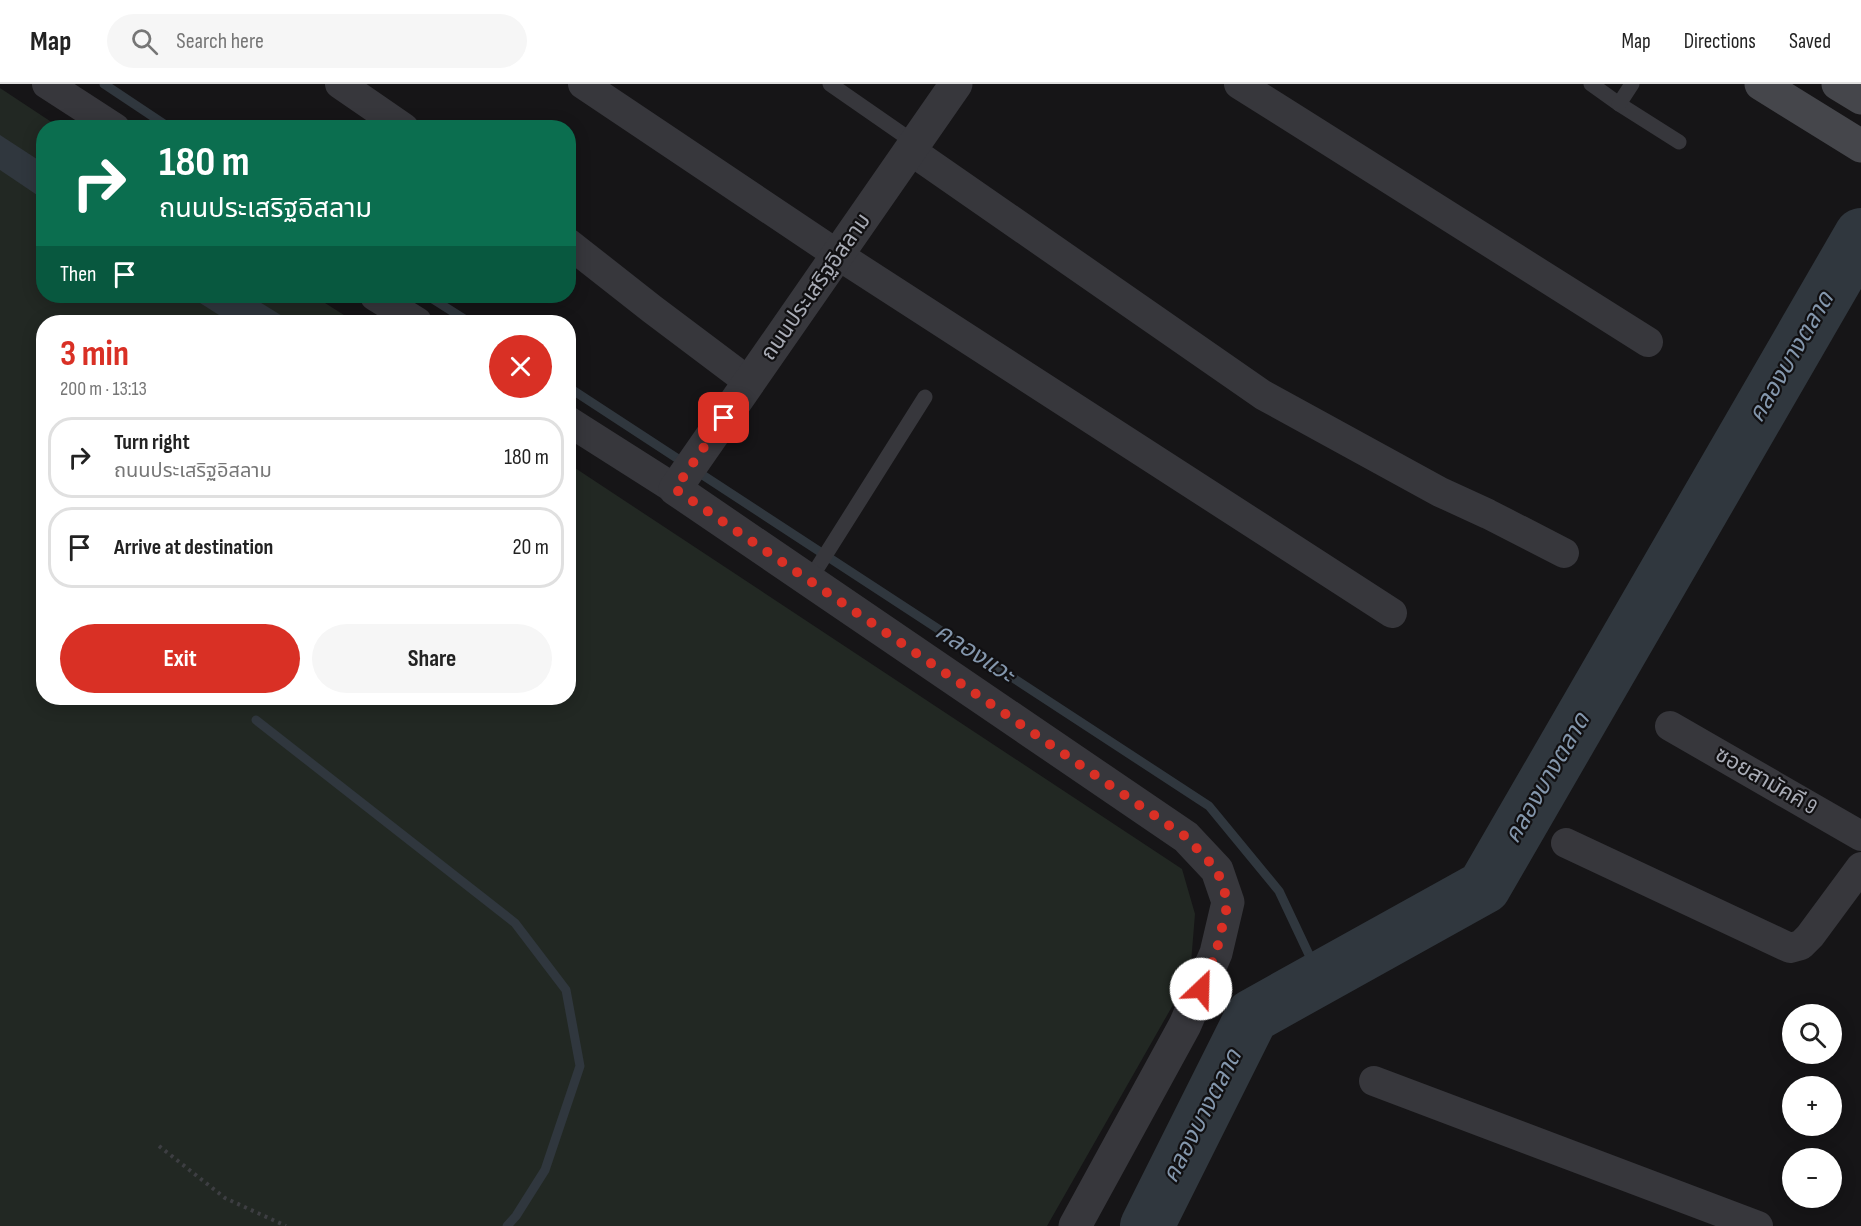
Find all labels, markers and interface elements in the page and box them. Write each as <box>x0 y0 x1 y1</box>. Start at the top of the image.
search box <box>107 14 527 68</box>
text: Map <box>30 25 71 58</box>
icon: search <box>128 25 161 58</box>
text: Search here <box>176 28 264 55</box>
text: Map <box>1621 29 1651 54</box>
text: Directions <box>1684 29 1756 54</box>
text: Saved <box>1789 29 1831 54</box>
text: 180 m <box>159 137 250 188</box>
icon: right <box>60 144 138 222</box>
text: ถนนประเสริฐอิสลาม <box>159 193 372 225</box>
street label: ถนนประเสริฐอิสลาม <box>755 208 877 366</box>
icon: arrive <box>108 258 141 291</box>
text: Then <box>60 261 96 288</box>
water label: คลองบางตลาด <box>1742 286 1841 427</box>
text: 3 min <box>60 333 129 376</box>
button: close <box>489 335 552 398</box>
text: 200 m · 13:13 <box>60 377 147 401</box>
pin <box>698 392 749 443</box>
icon: arrive <box>707 401 740 434</box>
text: Turn right <box>114 429 190 456</box>
icon: right <box>63 441 96 474</box>
text: 180 m <box>504 444 549 471</box>
text: ถนนประเสริฐอิสลาม <box>114 459 272 483</box>
icon: arrive <box>63 531 96 564</box>
text: Arrive at destination <box>114 534 273 561</box>
text: 20 m <box>513 534 549 561</box>
water label: คลองแวะ <box>930 617 1022 690</box>
button: Exit <box>60 624 300 693</box>
button: Share <box>312 624 552 693</box>
water label: คลองบางตลาด <box>1498 707 1597 848</box>
street label: ซอยสามัคคี 9 <box>1710 741 1822 821</box>
position arrow <box>1169 957 1233 1021</box>
map controls <box>1782 1004 1842 1208</box>
button: search <box>1782 1004 1842 1064</box>
water label: คลองบางตลาด <box>1156 1043 1249 1188</box>
button: + <box>1782 1076 1842 1136</box>
button: − <box>1782 1148 1842 1208</box>

